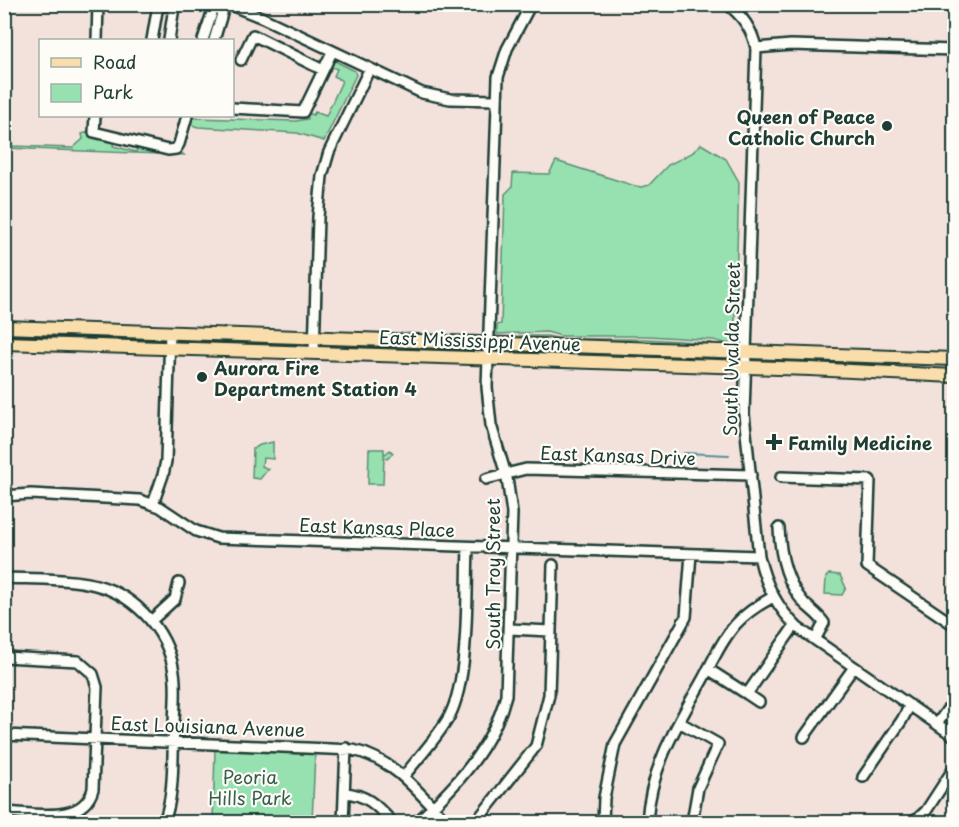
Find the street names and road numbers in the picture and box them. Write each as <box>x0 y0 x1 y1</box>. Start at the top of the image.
street label: South Uvalda Street <box>716 262 746 436</box>
street label: East Mississippi Avenue <box>379 323 582 357</box>
street label: East Kansas Drive <box>540 439 696 471</box>
street label: South Troy Street <box>479 498 506 650</box>
street label: East Kansas Place <box>299 511 455 543</box>
street label: East Louisiana Avenue <box>110 709 306 743</box>

